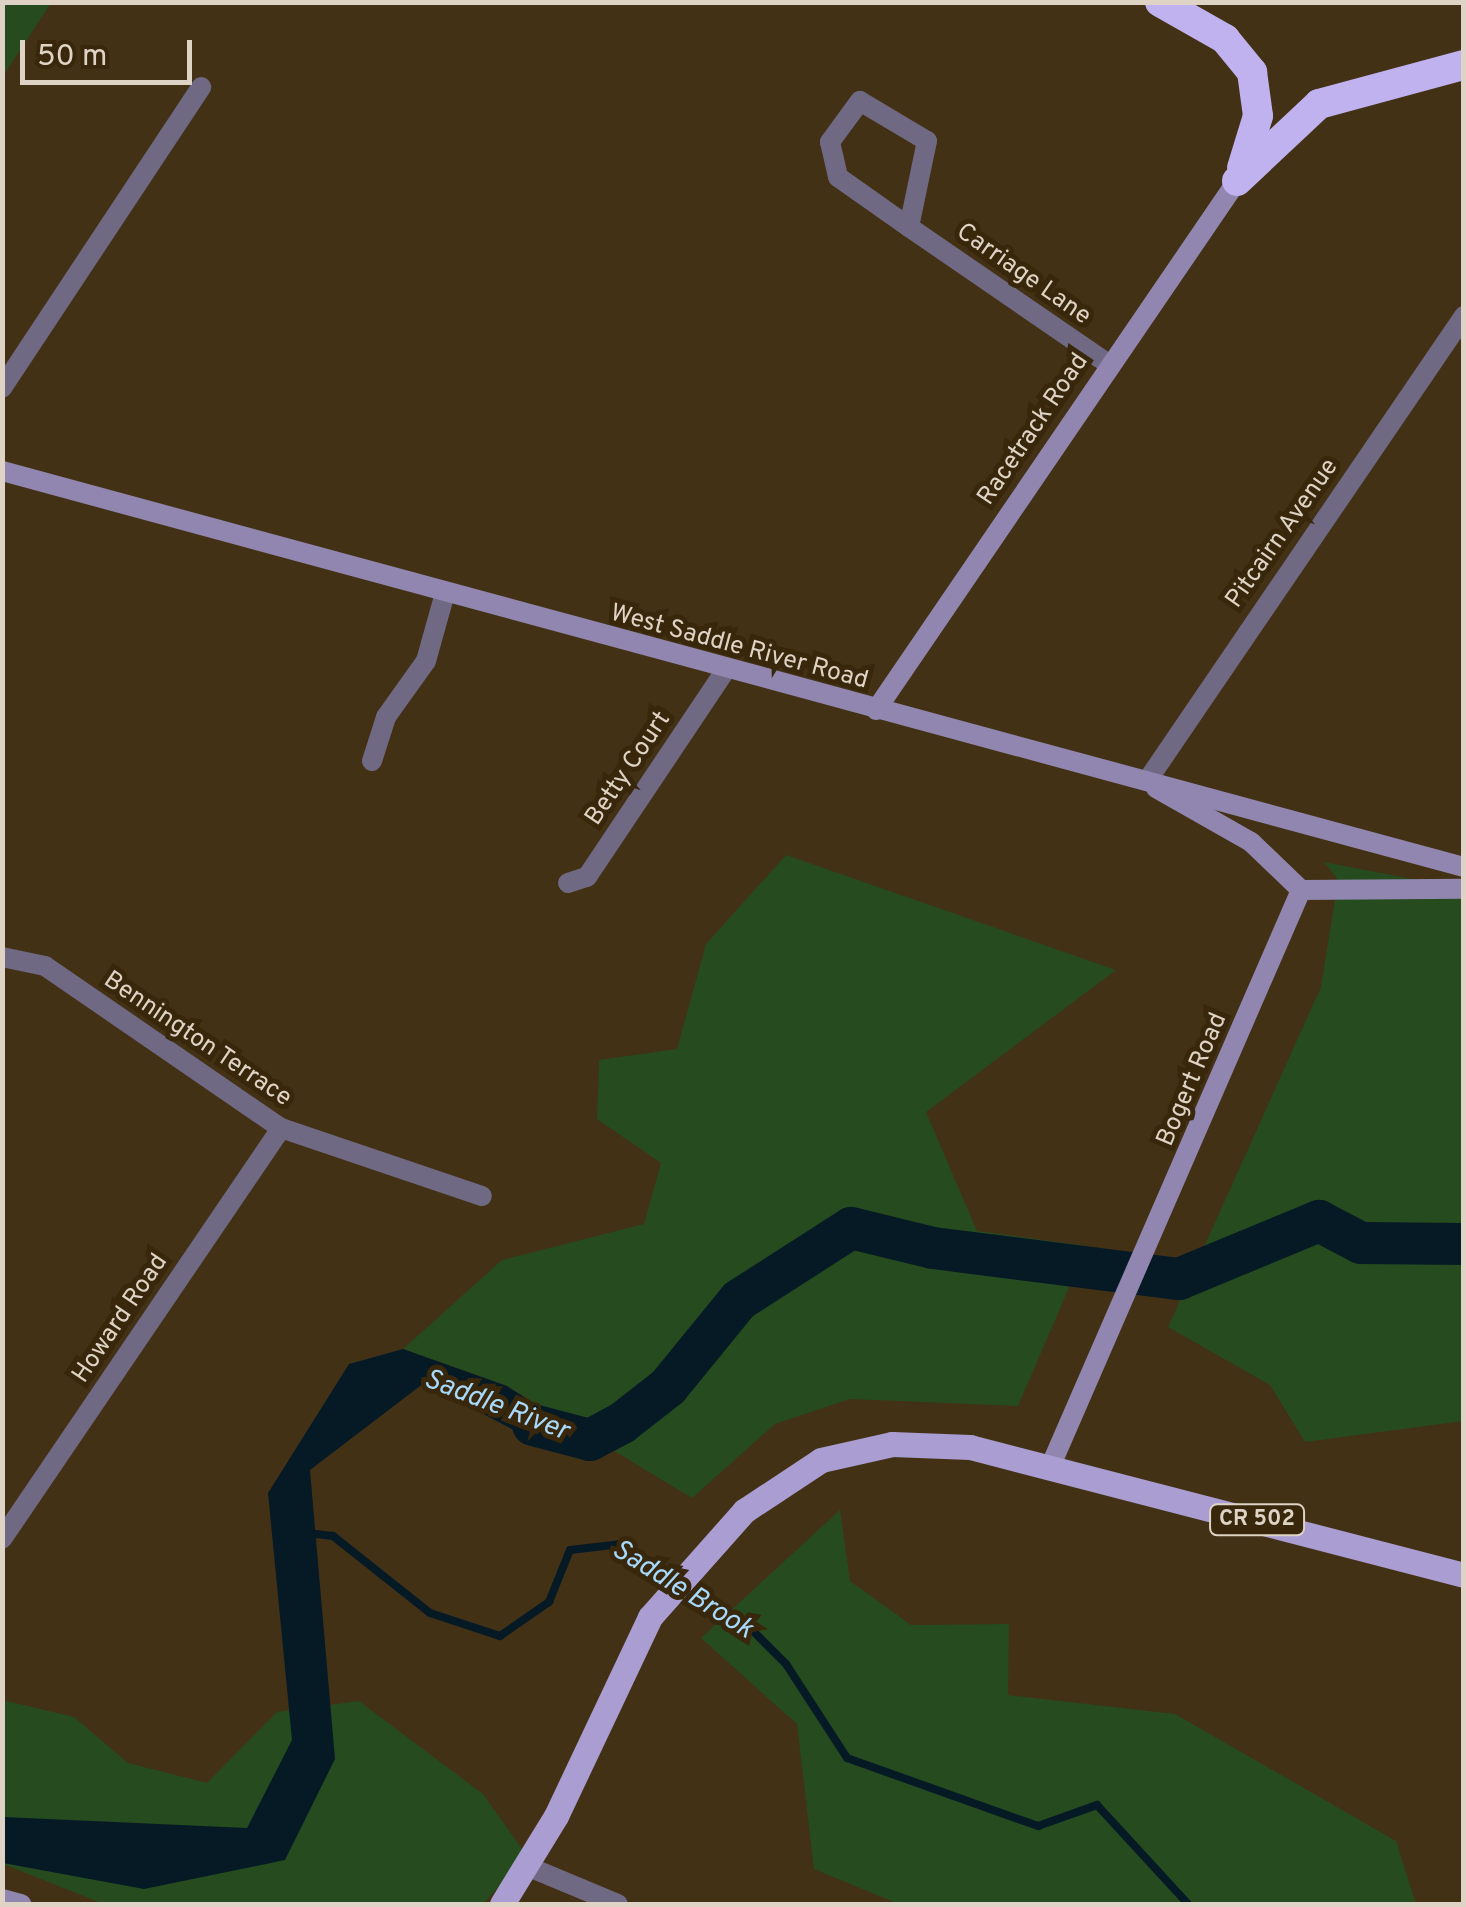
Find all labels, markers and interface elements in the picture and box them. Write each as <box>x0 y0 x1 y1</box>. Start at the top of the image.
scale bar <box>25 20 198 82</box>
text: 50 m <box>37 39 107 76</box>
street label: Carriage Lane <box>950 218 1096 332</box>
street label: Racetrack Road <box>972 348 1096 512</box>
street label: Pitcairn Avenue <box>1220 453 1346 615</box>
street label: West Saddle River Road <box>607 599 871 697</box>
street label: Betty Court <box>580 706 678 832</box>
street label: Bennington Terrace <box>97 966 297 1114</box>
street label: Bogert Road <box>1151 1009 1235 1151</box>
street label: Howard Road <box>67 1249 175 1389</box>
water label: Saddle River <box>419 1363 573 1449</box>
road number: CR 502 <box>1207 1503 1307 1537</box>
water label: Saddle Brook <box>605 1533 759 1647</box>

